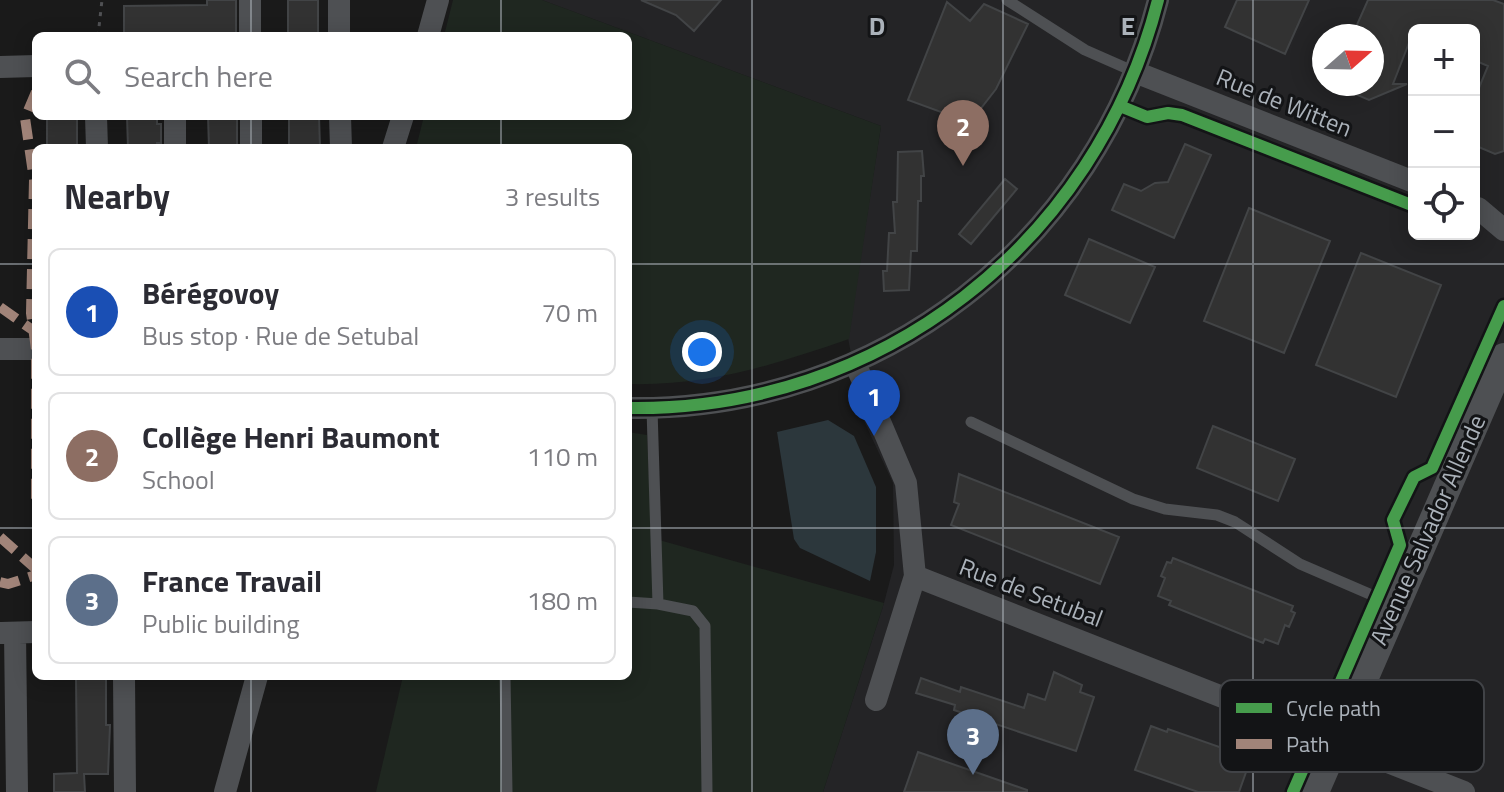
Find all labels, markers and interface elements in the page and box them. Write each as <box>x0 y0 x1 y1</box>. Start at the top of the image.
text: D <box>869 6 885 45</box>
text: E <box>1121 6 1135 45</box>
north arrow <box>1312 24 1384 96</box>
map controls <box>1408 24 1480 240</box>
button: + <box>1408 24 1480 96</box>
search box <box>32 32 632 120</box>
text: Search here <box>124 53 273 99</box>
icon: search <box>60 54 104 98</box>
street label: Rue de Witten <box>1211 59 1358 146</box>
button: − <box>1408 96 1480 168</box>
pin: 2 <box>937 100 989 166</box>
button: locate <box>1408 168 1480 240</box>
text: Nearby <box>64 170 170 222</box>
text: 3 results <box>505 177 600 216</box>
text: Bérégovoy <box>142 270 279 316</box>
text: 1 <box>85 293 99 332</box>
text: 70 m <box>541 293 598 332</box>
text: Bus stop · Rue de Setubal <box>142 316 419 355</box>
your location <box>682 332 722 372</box>
pin: 1 <box>848 370 900 436</box>
street label: Avenue Salvador Allende <box>1360 409 1494 650</box>
text: Collège Henri Baumont <box>142 414 440 460</box>
text: 2 <box>85 437 99 476</box>
text: 110 m <box>527 437 598 476</box>
text: School <box>142 460 215 499</box>
street label: Rue de Setubal <box>954 548 1108 636</box>
text: France Travail <box>142 558 322 604</box>
text: 3 <box>85 581 99 620</box>
text: 180 m <box>527 581 598 620</box>
text: Public building <box>142 604 300 643</box>
legend <box>1220 680 1484 772</box>
text: Cycle path <box>1286 691 1381 725</box>
pin: 3 <box>947 709 999 775</box>
text: Path <box>1286 727 1330 761</box>

